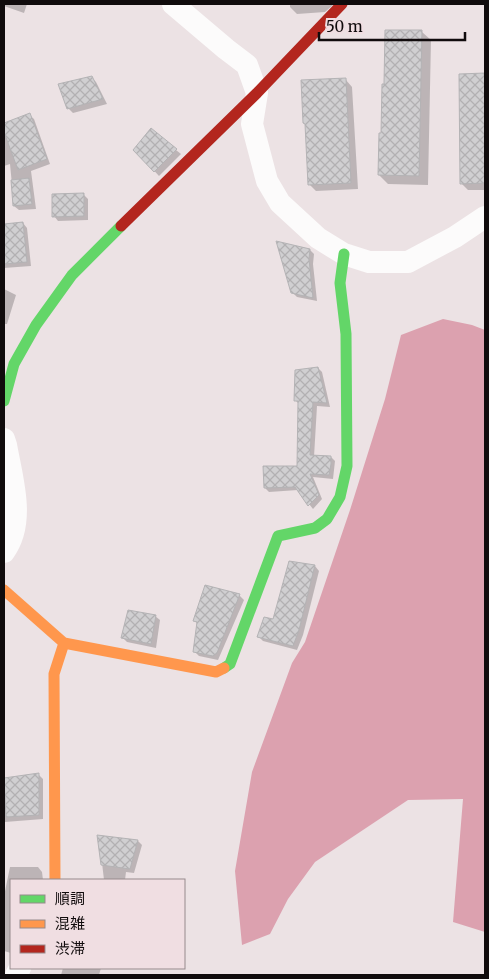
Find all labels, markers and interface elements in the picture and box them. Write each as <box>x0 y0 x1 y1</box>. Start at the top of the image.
scale bar <box>319 10 465 42</box>
text: 50 m <box>326 17 363 36</box>
legend <box>10 879 185 969</box>
text: 順調 <box>55 889 85 908</box>
text: 混雑 <box>55 914 85 933</box>
text: 渋滞 <box>55 939 85 958</box>

